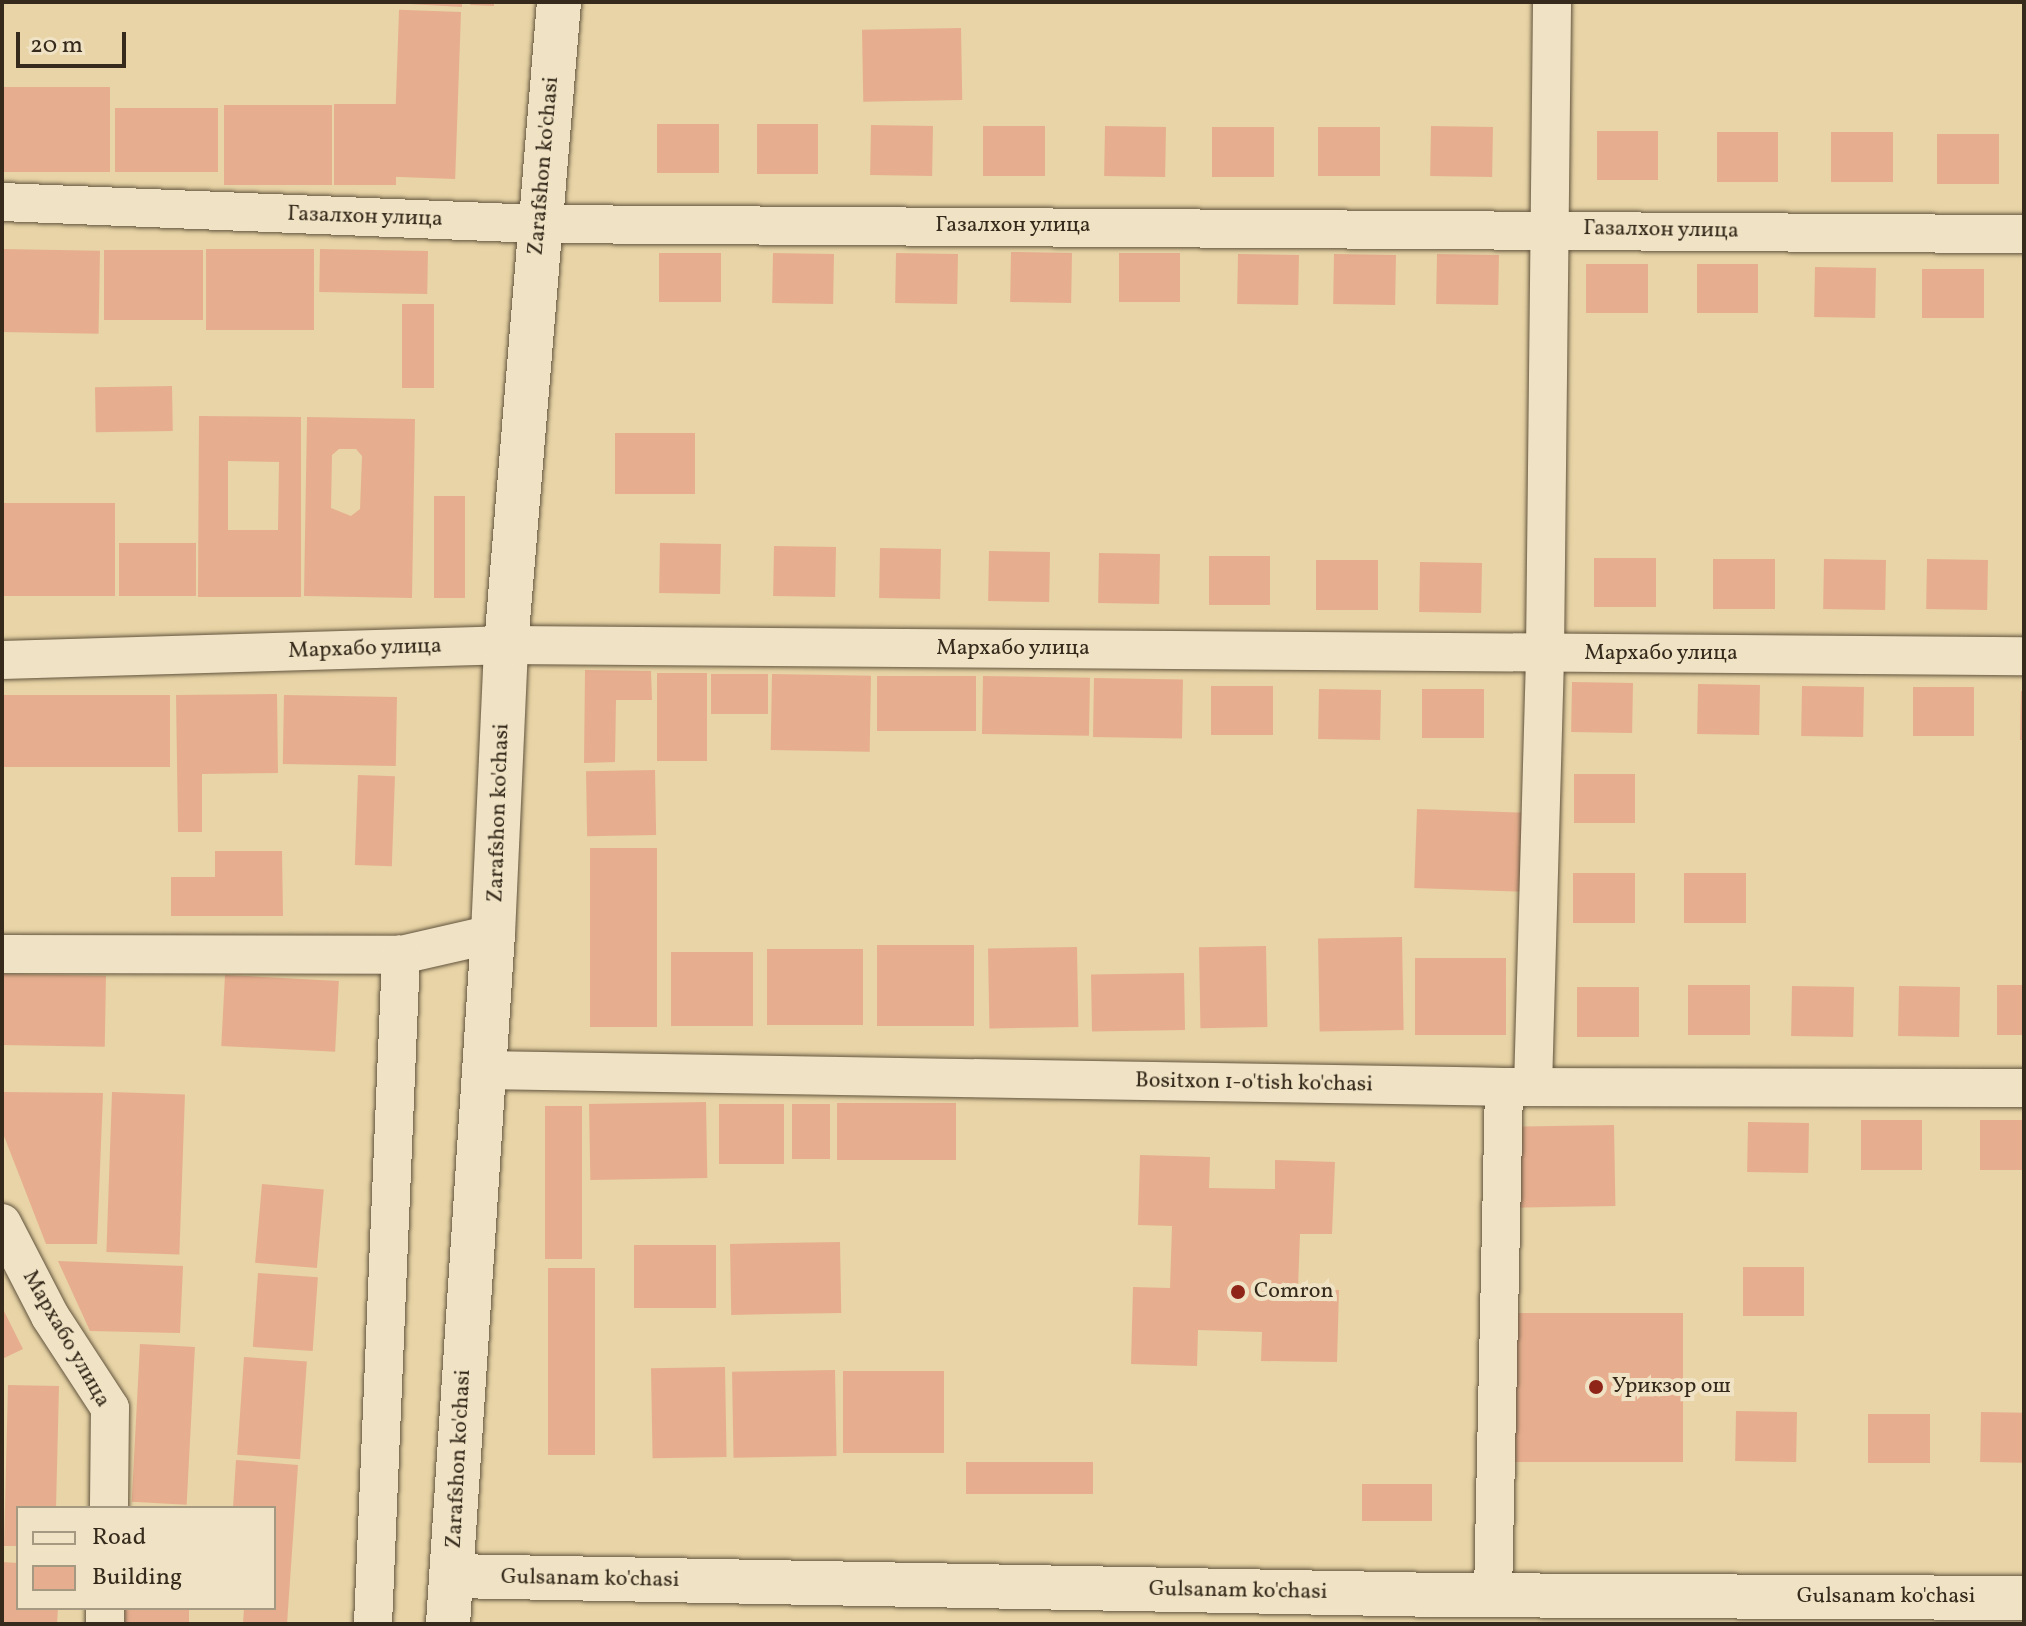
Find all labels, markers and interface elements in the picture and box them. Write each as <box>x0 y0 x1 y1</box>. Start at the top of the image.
scale bar <box>20 16 130 66</box>
text: 20 m <box>30 29 83 63</box>
street label: Zarafshon ko'chasi <box>523 75 565 257</box>
street label: Газалхон улица <box>286 201 444 233</box>
street label: Газалхон улица <box>935 213 1091 239</box>
street label: Газалхон улица <box>1583 215 1739 245</box>
street label: Мархабо улица <box>287 633 443 665</box>
street label: Мархабо улица <box>936 636 1090 662</box>
street label: Мархабо улица <box>1584 641 1738 667</box>
street label: Zarafshon ko'chasi <box>483 723 515 903</box>
street label: Bositxon 1-o'tish ko'chasi <box>1135 1068 1373 1098</box>
street label: Мархабо улица <box>16 1266 116 1412</box>
place label: Сomron <box>1254 1279 1334 1305</box>
marker: Сomron <box>1229 1283 1247 1301</box>
street label: Zarafshon ko'chasi <box>441 1369 477 1549</box>
place label: Урикзор ош <box>1612 1374 1731 1400</box>
marker: Урикзор ош <box>1587 1378 1605 1396</box>
legend <box>16 1506 276 1610</box>
text: Road <box>92 1521 146 1555</box>
text: Building <box>92 1561 182 1595</box>
street label: Gulsanam ko'chasi <box>501 1564 679 1594</box>
street label: Gulsanam ko'chasi <box>1149 1576 1327 1606</box>
street label: Gulsanam ko'chasi <box>1797 1584 1975 1610</box>

